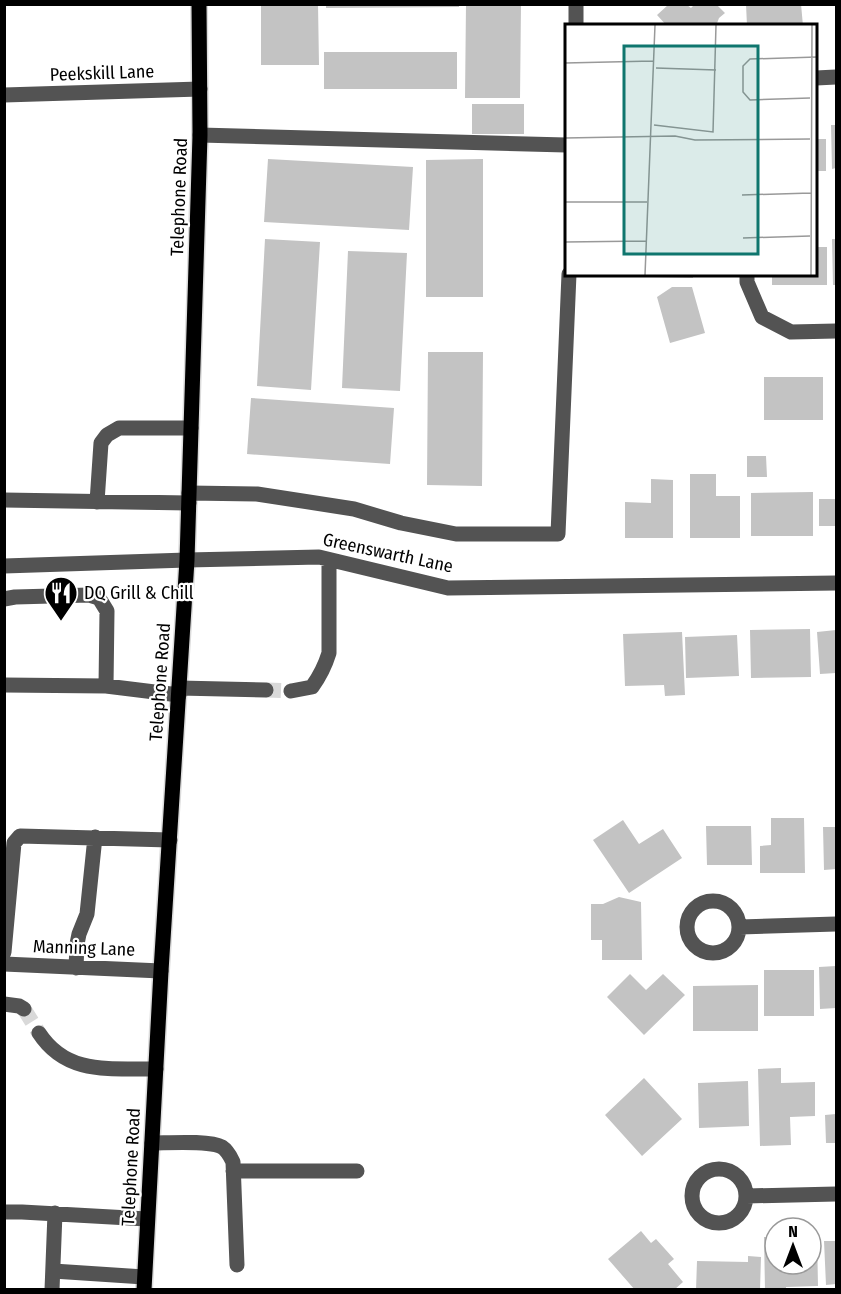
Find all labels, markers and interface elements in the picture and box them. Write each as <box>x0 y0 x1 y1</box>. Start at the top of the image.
inset map <box>565 24 817 276</box>
street label: Peekskill Lane <box>49 60 155 86</box>
street label: Telephone Road <box>166 138 192 256</box>
street label: Greenswarth Lane <box>321 528 455 578</box>
restaurant icon: DQ Grill & Chill <box>43 575 79 622</box>
place label: DQ Grill & Chill <box>84 582 194 604</box>
street label: Telephone Road <box>145 622 175 742</box>
street label: Manning Lane <box>32 935 136 961</box>
street label: Telephone Road <box>117 1107 145 1227</box>
north arrow <box>763 1216 823 1276</box>
text: N <box>788 1222 798 1241</box>

